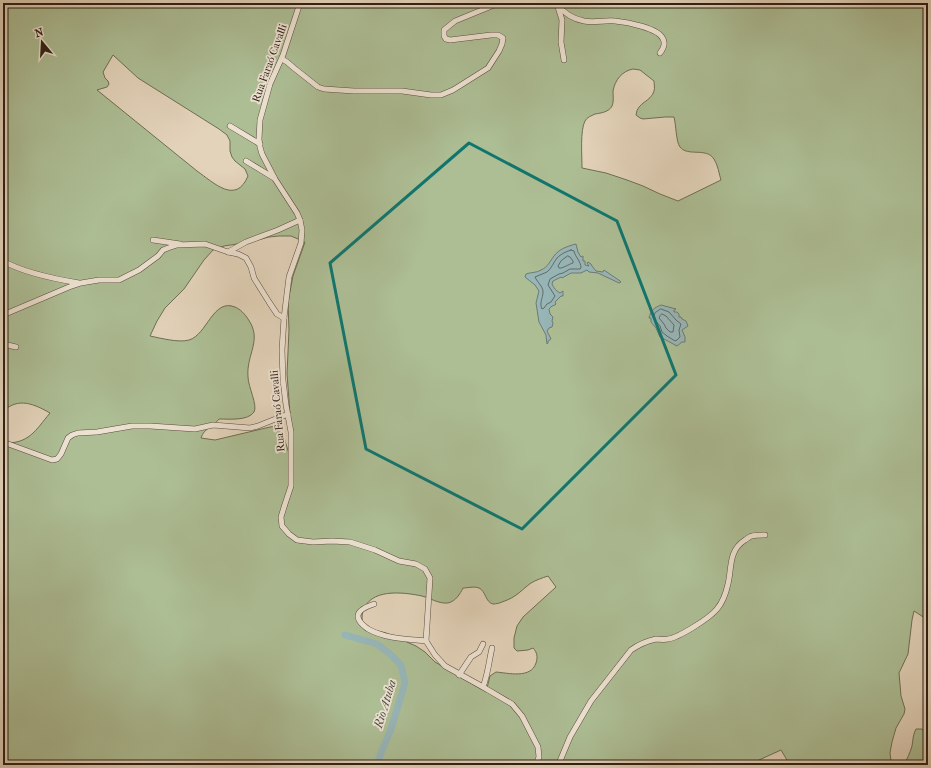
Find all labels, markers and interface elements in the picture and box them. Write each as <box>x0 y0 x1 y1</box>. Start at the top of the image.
north arrow <box>22 22 62 62</box>
street label: Rua Faraó Cavalli <box>249 22 290 104</box>
text: N <box>33 25 46 40</box>
street label: Rua Faraó Cavalli <box>267 369 288 452</box>
water label: Rio Atuba <box>371 678 399 731</box>

